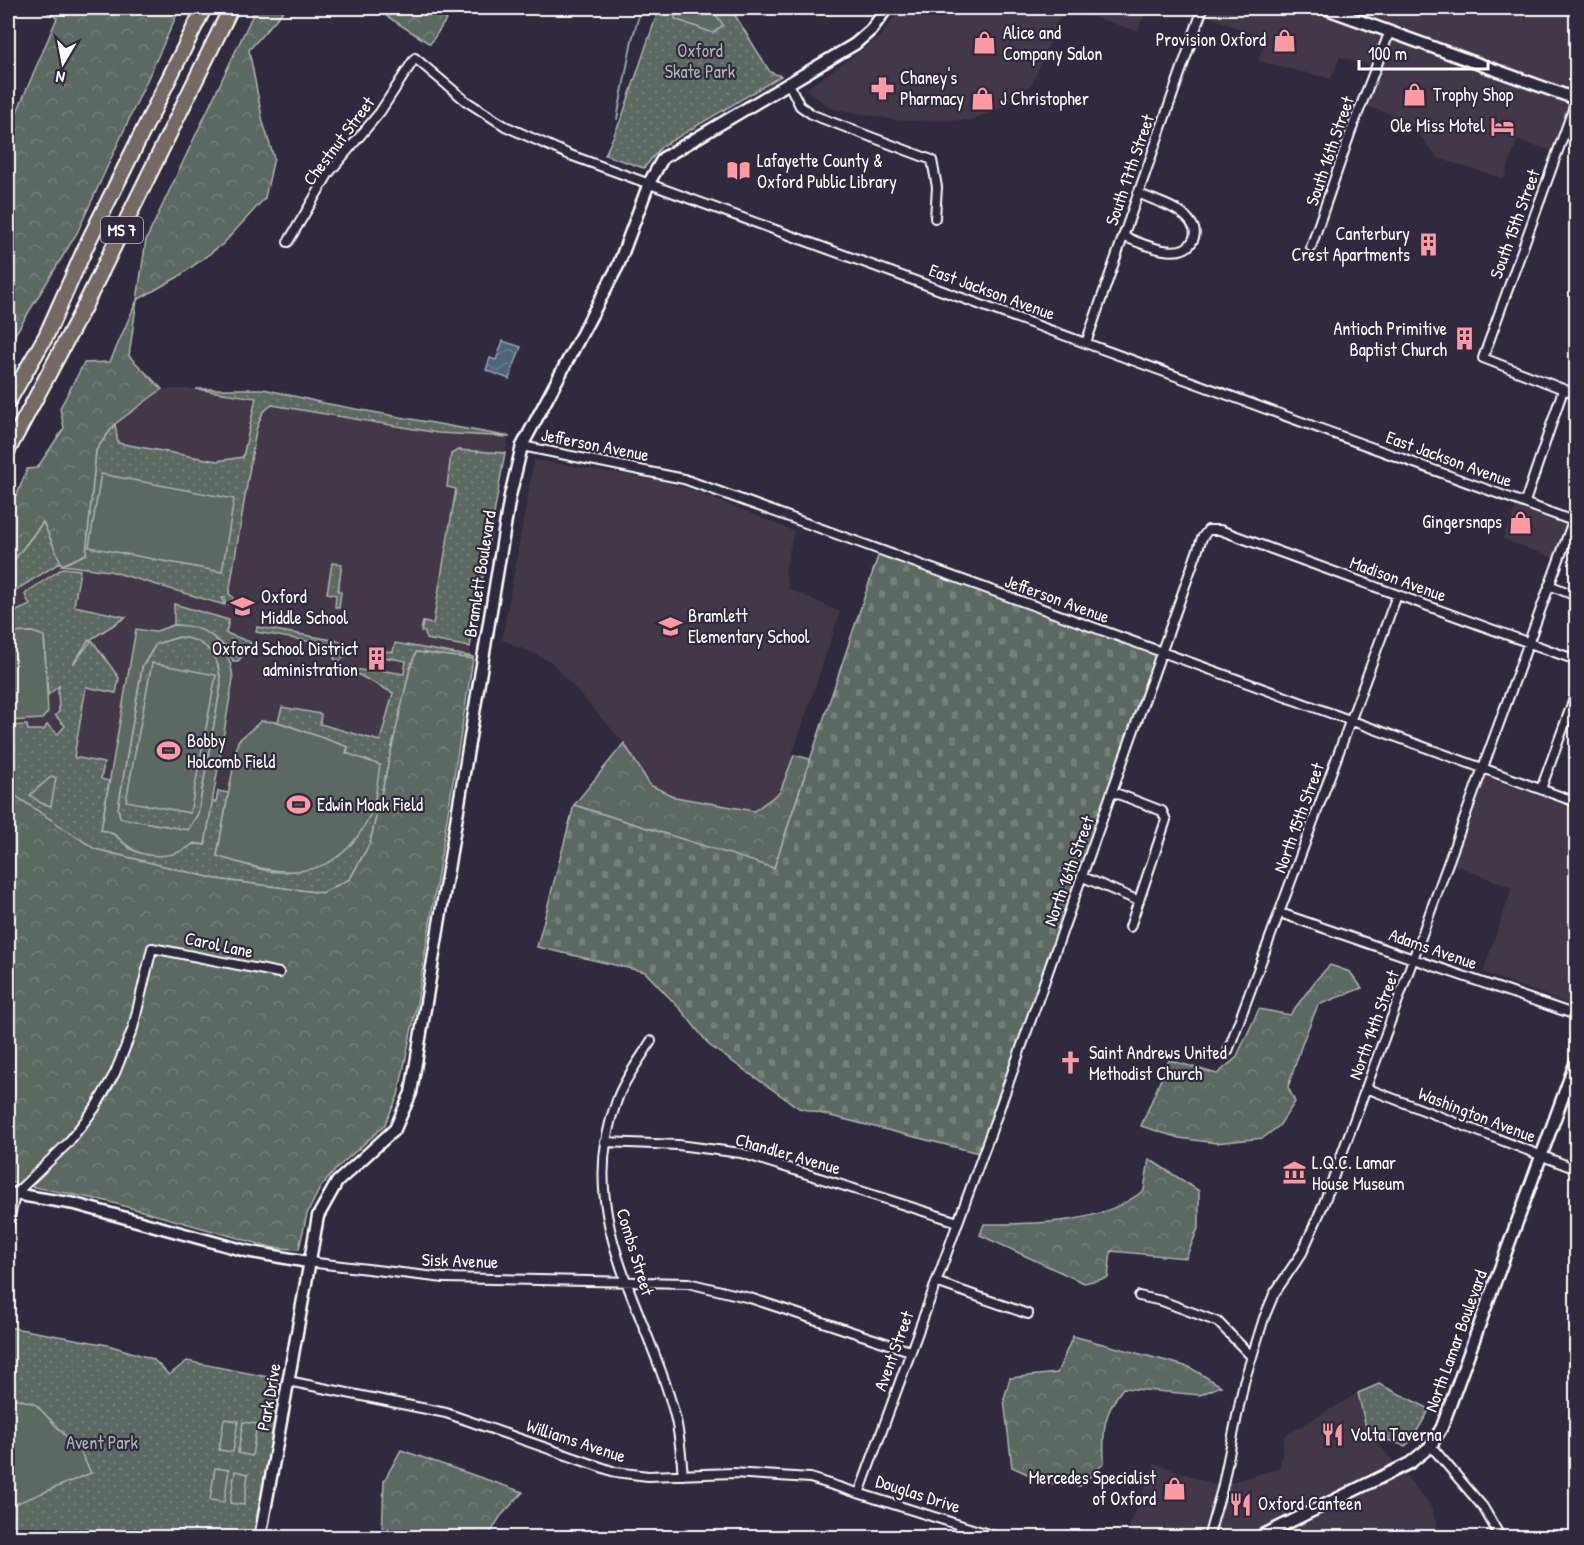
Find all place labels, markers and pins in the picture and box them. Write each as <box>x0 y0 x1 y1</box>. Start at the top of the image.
place label: Alice and Company Salon <box>1003 20 1103 66</box>
place label: Provision Oxford <box>1156 27 1266 52</box>
shop icon: Provision Oxford <box>1271 27 1297 53</box>
shop icon: Alice and Company Salon <box>972 30 998 56</box>
place label: Chaney's Pharmacy <box>900 65 964 111</box>
pharmacy icon: Chaney's Pharmacy <box>869 75 895 101</box>
shop icon: Trophy Shop <box>1402 82 1428 108</box>
place label: Trophy Shop <box>1433 82 1514 107</box>
shop icon: J Christopher <box>969 86 995 112</box>
place label: J Christopher <box>1000 86 1089 111</box>
place label: Ole Miss Motel <box>1390 113 1485 138</box>
hotel icon: Ole Miss Motel <box>1490 113 1516 139</box>
place label: Lafayette County & Oxford Public Library <box>757 148 897 194</box>
library icon: Lafayette County & Oxford Public Library <box>726 158 752 184</box>
place label: Canterbury Crest Apartments <box>1291 221 1410 267</box>
building icon: Canterbury Crest Apartments <box>1415 231 1441 257</box>
place label: Antioch Primitive Baptist Church <box>1333 316 1447 362</box>
building icon: Antioch Primitive Baptist Church <box>1452 326 1478 352</box>
place label: Gingersnaps <box>1422 509 1502 534</box>
shop icon: Gingersnaps <box>1507 509 1533 535</box>
place label: Oxford Middle School <box>261 584 348 630</box>
school or university icon: Oxford Middle School <box>230 594 256 620</box>
place label: Bramlett Elementary School <box>688 603 810 649</box>
school or university icon: Bramlett Elementary School <box>657 613 683 639</box>
place label: Oxford School District administration <box>212 636 359 682</box>
building icon: Oxford School District administration <box>363 646 389 672</box>
place label: Bobby Holcomb Field <box>187 728 275 774</box>
sports icon: Bobby Holcomb Field <box>156 738 182 764</box>
sports icon: Edwin Moak Field <box>286 792 312 818</box>
place label: Edwin Moak Field <box>317 792 423 817</box>
place label: Saint Andrews United Methodist Church <box>1089 1040 1227 1086</box>
church icon: Saint Andrews United Methodist Church <box>1058 1050 1084 1076</box>
place label: L.Q.C. Lamar House Museum <box>1312 1150 1405 1196</box>
museum icon: L.Q.C. Lamar House Museum <box>1281 1160 1307 1186</box>
restaurant icon: Volta Taverna <box>1319 1422 1345 1448</box>
place label: Volta Taverna <box>1350 1422 1442 1447</box>
place label: Mercedes Specialist of Oxford <box>1029 1465 1157 1511</box>
shop icon: Mercedes Specialist of Oxford <box>1161 1475 1187 1501</box>
restaurant icon: Oxford Canteen <box>1227 1491 1253 1517</box>
place label: Oxford Canteen <box>1258 1491 1362 1516</box>

